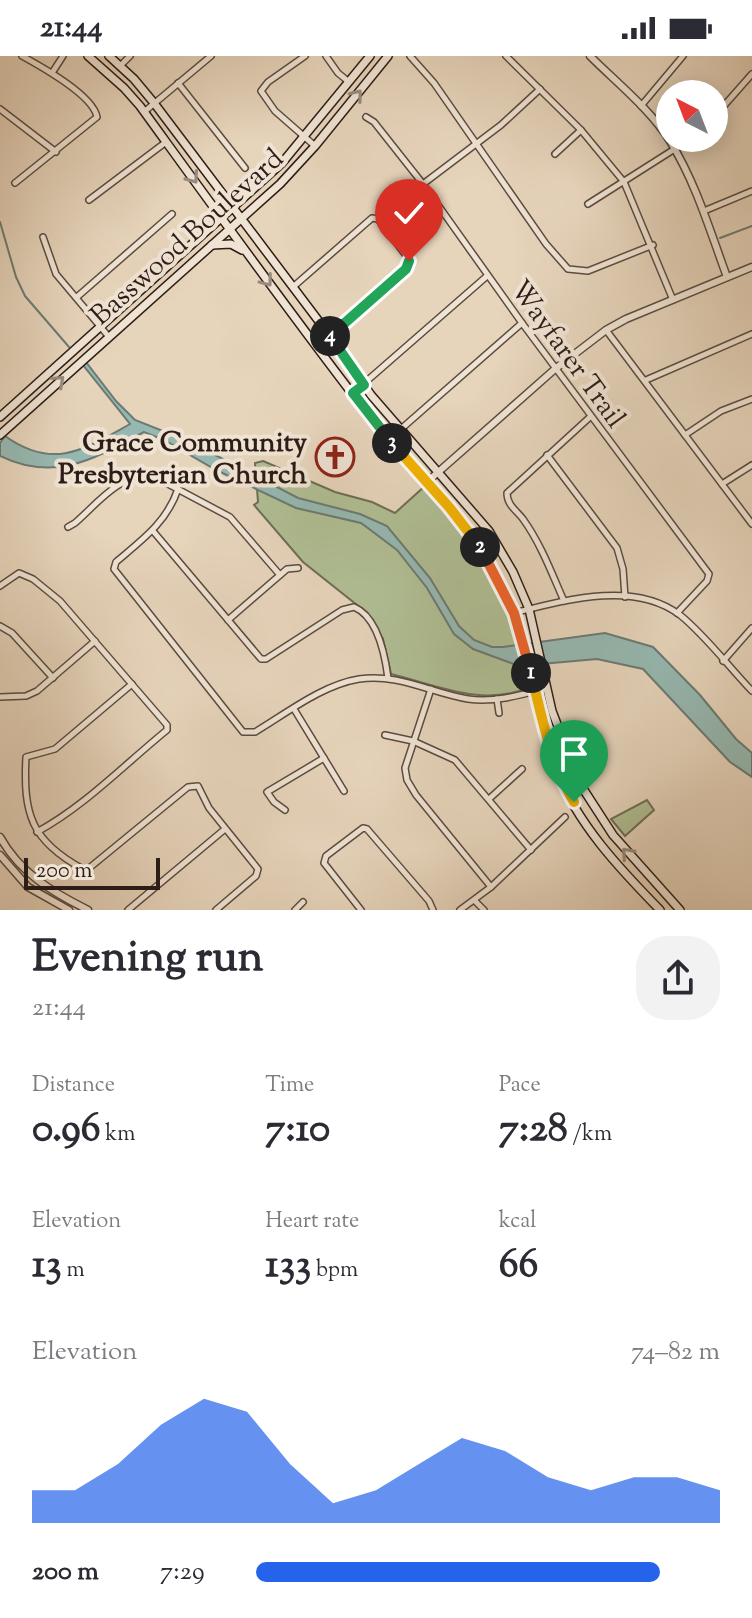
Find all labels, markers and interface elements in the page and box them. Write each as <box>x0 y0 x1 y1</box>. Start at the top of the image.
text: 21:44 <box>40 7 102 50</box>
north arrow <box>656 80 728 152</box>
map controls <box>656 80 728 152</box>
one-way arrow <box>347 90 362 104</box>
street label: Basswood Boulevard <box>83 140 294 336</box>
one-way arrow <box>183 170 197 184</box>
pin <box>375 179 443 261</box>
icon: check <box>387 191 431 235</box>
one-way arrow <box>257 272 272 287</box>
street label: Wayfarer Trail <box>499 272 634 437</box>
pin: 4 <box>310 316 350 356</box>
text: 4 <box>324 320 336 352</box>
one-way arrow <box>49 377 64 391</box>
pin: 3 <box>372 423 412 463</box>
place label: Grace Community Presbyterian Church <box>58 424 308 496</box>
text: 3 <box>388 427 396 459</box>
church icon: Grace Community Presbyterian Church <box>314 436 356 478</box>
pin: 2 <box>460 527 500 567</box>
text: 2 <box>475 531 485 563</box>
pin: 1 <box>511 653 551 693</box>
text: 1 <box>527 657 535 689</box>
pin <box>540 720 608 802</box>
icon: arrive <box>552 732 596 776</box>
one-way arrow <box>623 847 637 862</box>
scale bar <box>24 854 160 890</box>
text: 200 m <box>36 856 92 888</box>
text: Evening run <box>32 928 264 991</box>
button: share <box>636 936 720 1020</box>
text: 21:44 <box>32 990 86 1027</box>
text: Distance <box>32 1070 115 1102</box>
text: Time <box>265 1070 314 1102</box>
text: Pace <box>499 1070 541 1102</box>
text: 0.96 <box>32 1102 101 1159</box>
text: 7:10 <box>265 1102 330 1159</box>
text: 7:28 <box>499 1102 568 1159</box>
text: km <box>101 1119 136 1151</box>
text: /km <box>568 1119 612 1151</box>
text: Elevation <box>32 1206 121 1238</box>
text: Heart rate <box>265 1206 359 1238</box>
text: kcal <box>499 1206 536 1238</box>
text: 13 <box>32 1238 62 1295</box>
text: 133 <box>265 1238 311 1295</box>
text: 66 <box>499 1238 538 1295</box>
text: m <box>62 1255 85 1287</box>
text: bpm <box>311 1255 358 1287</box>
text: Elevation <box>32 1334 137 1371</box>
text: 74–82 m <box>631 1334 720 1371</box>
text: 200 m <box>32 1554 99 1591</box>
text: 7:29 <box>160 1554 205 1591</box>

